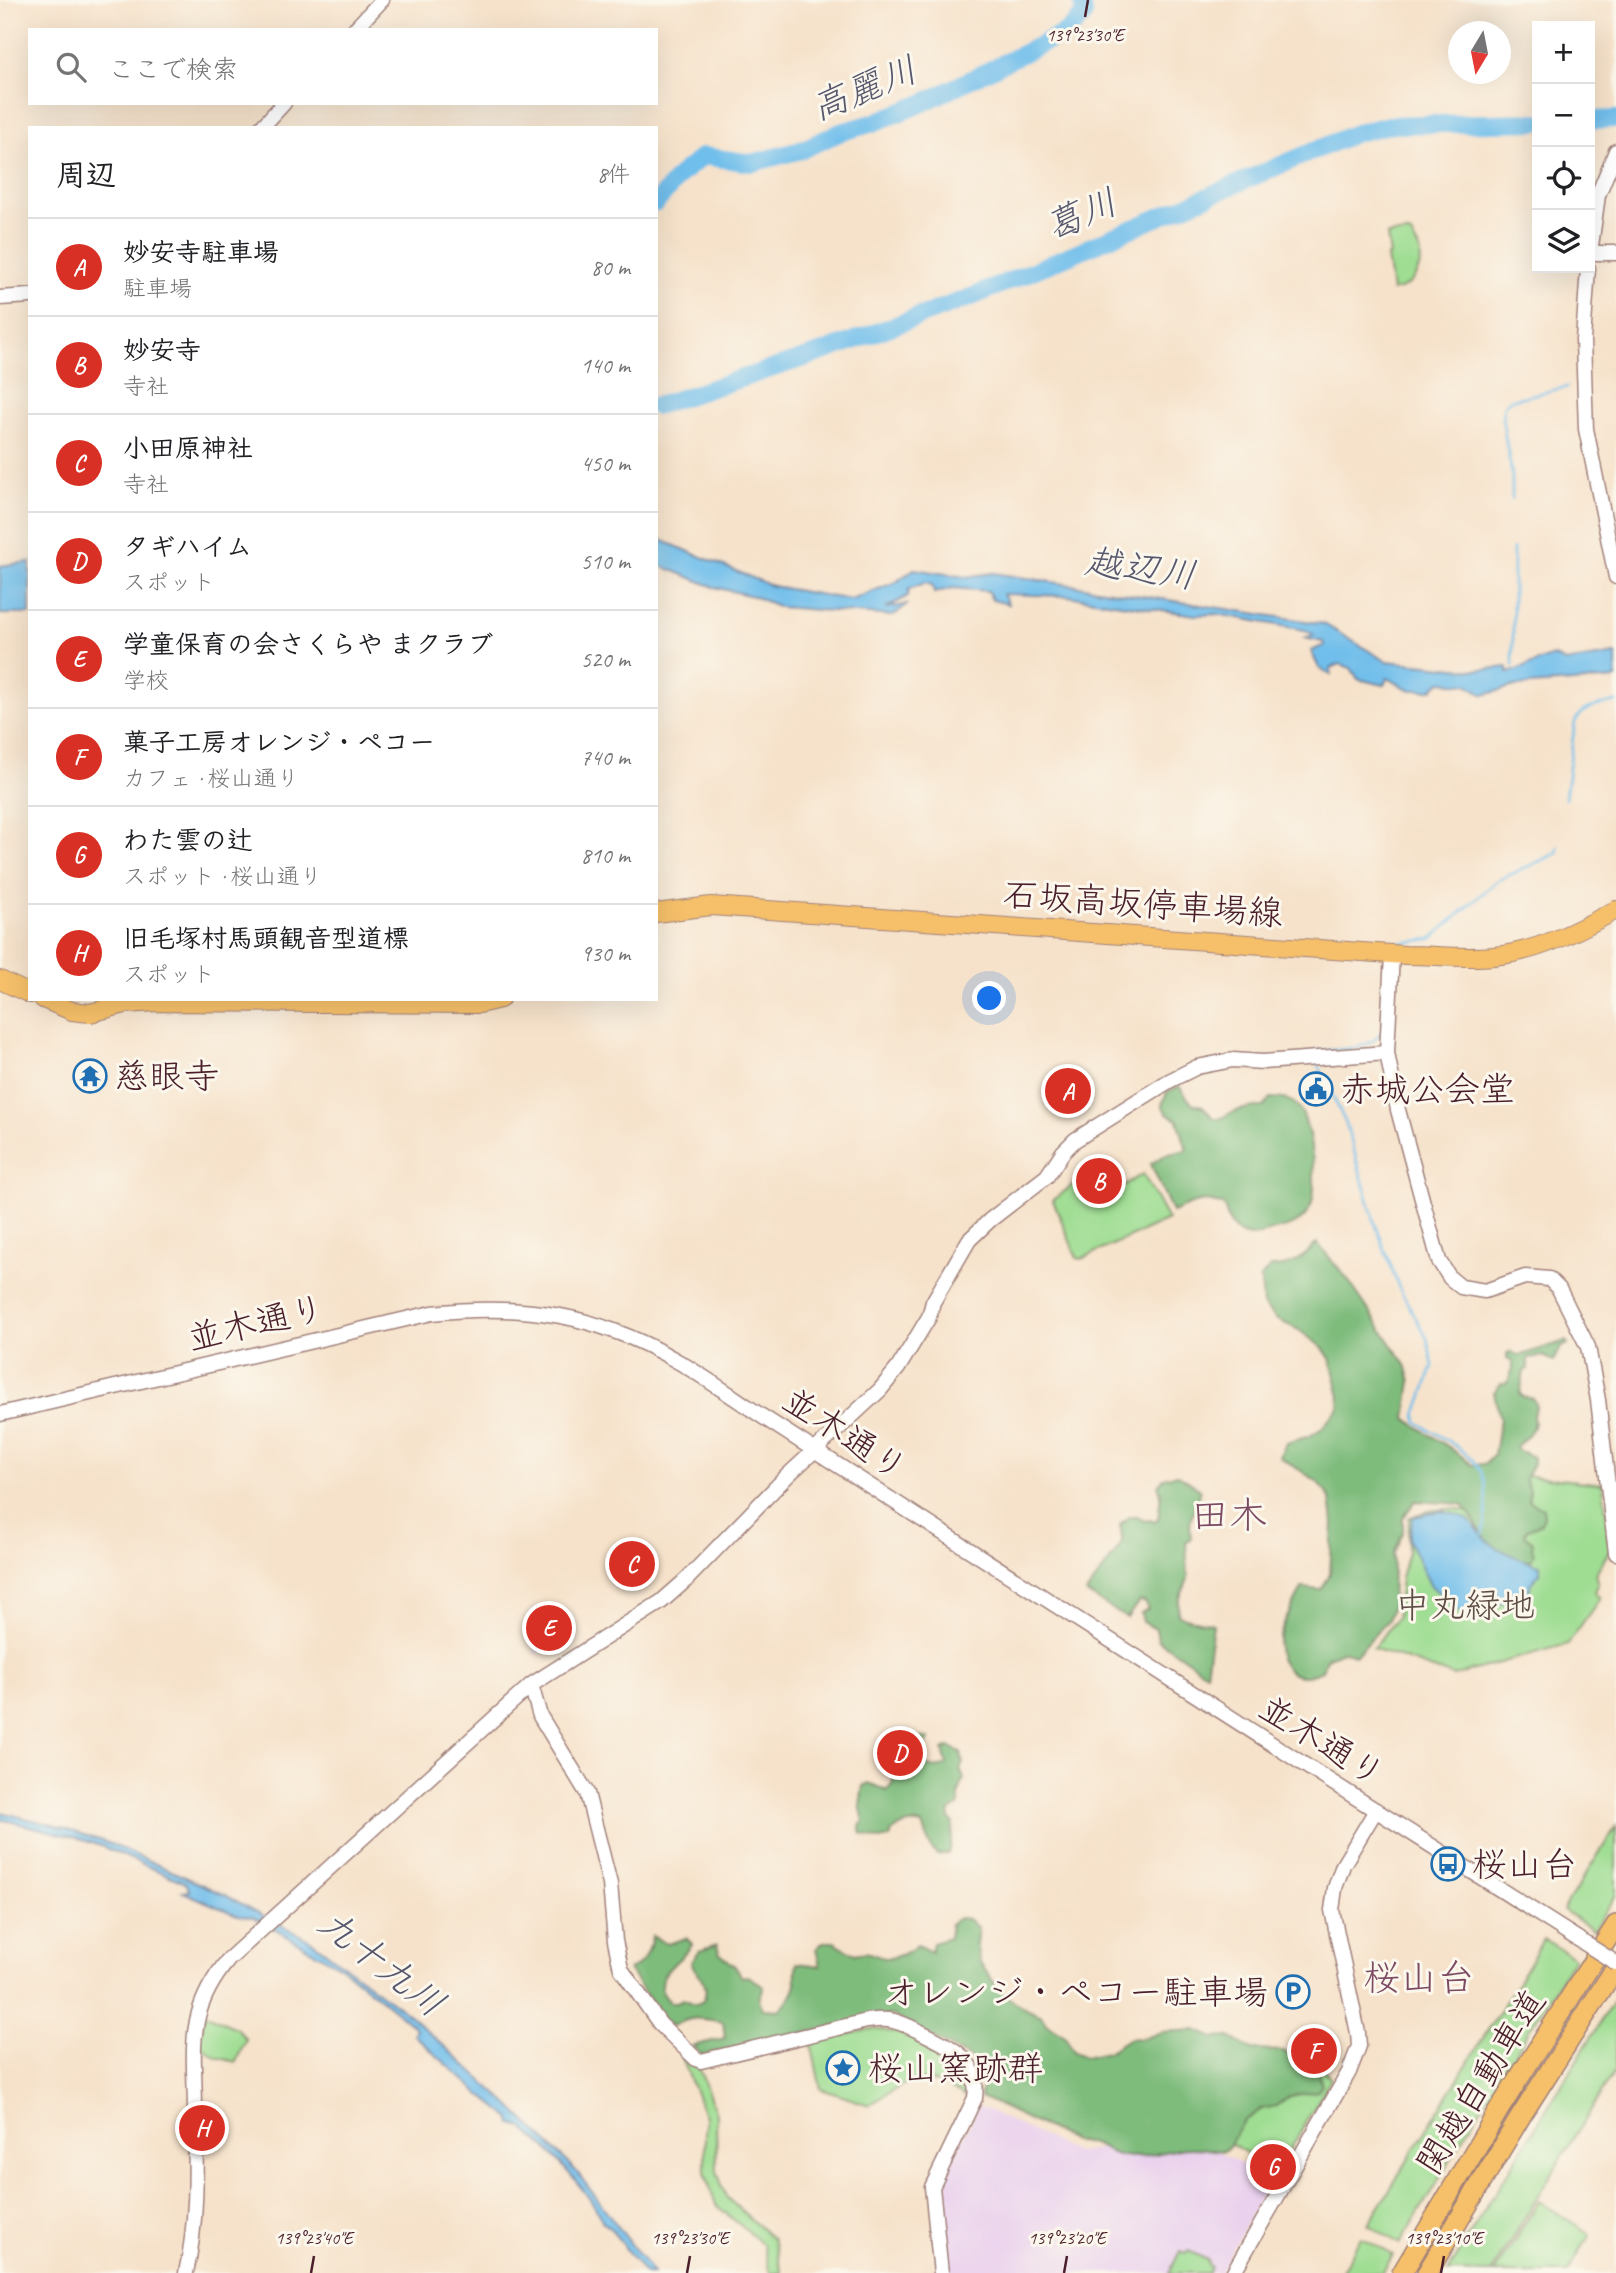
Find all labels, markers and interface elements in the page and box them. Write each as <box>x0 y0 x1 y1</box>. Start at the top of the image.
north arrow <box>1448 21 1511 84</box>
map controls <box>1532 21 1595 273</box>
button: + <box>1532 21 1595 84</box>
text: 139°23'30"E <box>1046 24 1126 46</box>
search box <box>28 28 658 105</box>
water label: 高麗川 <box>804 45 924 131</box>
icon: search <box>52 48 90 86</box>
text: ここで検索 <box>108 53 238 86</box>
button: − <box>1532 84 1595 147</box>
button: locate <box>1532 147 1595 210</box>
text: 周辺 <box>56 156 116 194</box>
text: 8件 <box>597 160 630 189</box>
water label: 葛川 <box>1038 178 1124 250</box>
button: layers <box>1532 210 1595 273</box>
text: 妙安寺駐車場 <box>123 236 279 269</box>
text: A <box>73 253 85 282</box>
text: 80 m <box>591 253 630 282</box>
text: 駐車場 <box>123 274 192 303</box>
text: 妙安寺 <box>123 334 201 367</box>
text: B <box>73 351 85 380</box>
text: 140 m <box>581 351 630 380</box>
text: 寺社 <box>123 372 169 401</box>
text: 小田原神社 <box>123 432 253 465</box>
text: C <box>74 449 84 478</box>
text: 450 m <box>581 449 630 478</box>
text: 寺社 <box>123 470 169 499</box>
text: タギハイム <box>123 530 252 563</box>
water label: 越辺川 <box>1082 537 1199 599</box>
text: D <box>72 547 86 576</box>
text: 510 m <box>581 547 630 576</box>
text: スポット <box>123 568 215 597</box>
text: 学童保育の会さくらや まクラブ <box>123 628 493 661</box>
text: E <box>73 645 85 674</box>
text: 520 m <box>581 645 630 674</box>
text: 学校 <box>123 666 169 695</box>
text: 菓子工房オレンジ・ペコー <box>123 726 435 759</box>
text: F <box>74 743 84 772</box>
text: 740 m <box>581 743 630 772</box>
text: カフェ · 桜山通り <box>123 764 299 793</box>
text: わた雲の辻 <box>123 824 253 857</box>
text: G <box>73 841 85 870</box>
text: 810 m <box>581 841 630 870</box>
text: スポット · 桜山通り <box>123 862 322 891</box>
street label: 石坂高坂停車場線 <box>1002 872 1284 936</box>
text: 旧毛塚村馬頭観音型道標 <box>123 922 409 955</box>
text: H <box>72 939 86 968</box>
text: 930 m <box>581 939 630 968</box>
text: スポット <box>123 960 215 989</box>
your location <box>972 981 1006 1015</box>
place label: 慈眼寺 <box>114 1054 219 1099</box>
temple icon: 慈眼寺 <box>71 1057 109 1095</box>
pin: A <box>1045 1065 1091 1117</box>
place label: 赤城公会堂 <box>1340 1067 1515 1112</box>
public building icon: 赤城公会堂 <box>1297 1070 1335 1108</box>
pin: B <box>1076 1155 1122 1207</box>
street label: 並木通り <box>183 1285 329 1361</box>
street label: 並木通り <box>774 1377 916 1491</box>
district label: 田木 <box>1191 1492 1267 1539</box>
pin: C <box>609 1538 655 1590</box>
park label: 中丸緑地 <box>1395 1583 1535 1628</box>
pin: E <box>526 1602 572 1654</box>
street label: 並木通り <box>1251 1685 1393 1797</box>
pin: D <box>877 1727 923 1779</box>
place label: 桜山台 <box>1472 1842 1577 1887</box>
bus stop icon: 桜山台 <box>1429 1845 1467 1883</box>
water label: 九十九川 <box>309 1899 455 2027</box>
district label: 桜山台 <box>1364 1954 1475 2001</box>
place label: オレンジ・ペコー駐車場 <box>883 1970 1268 2015</box>
parking icon: オレンジ・ペコー駐車場 <box>1274 1973 1312 2011</box>
street label: 関越自動車道 <box>1406 1981 1556 2183</box>
pin: F <box>1291 2025 1337 2077</box>
place label: 桜山窯跡群 <box>868 2046 1043 2091</box>
place icon: 桜山窯跡群 <box>824 2049 862 2087</box>
pin: H <box>179 2102 225 2154</box>
pin: G <box>1250 2141 1296 2193</box>
text: 139°23'40"E <box>275 2227 355 2249</box>
text: 139°23'30"E <box>651 2227 731 2249</box>
text: 139°23'20"E <box>1028 2227 1108 2249</box>
text: 139°23'10"E <box>1405 2227 1485 2249</box>

